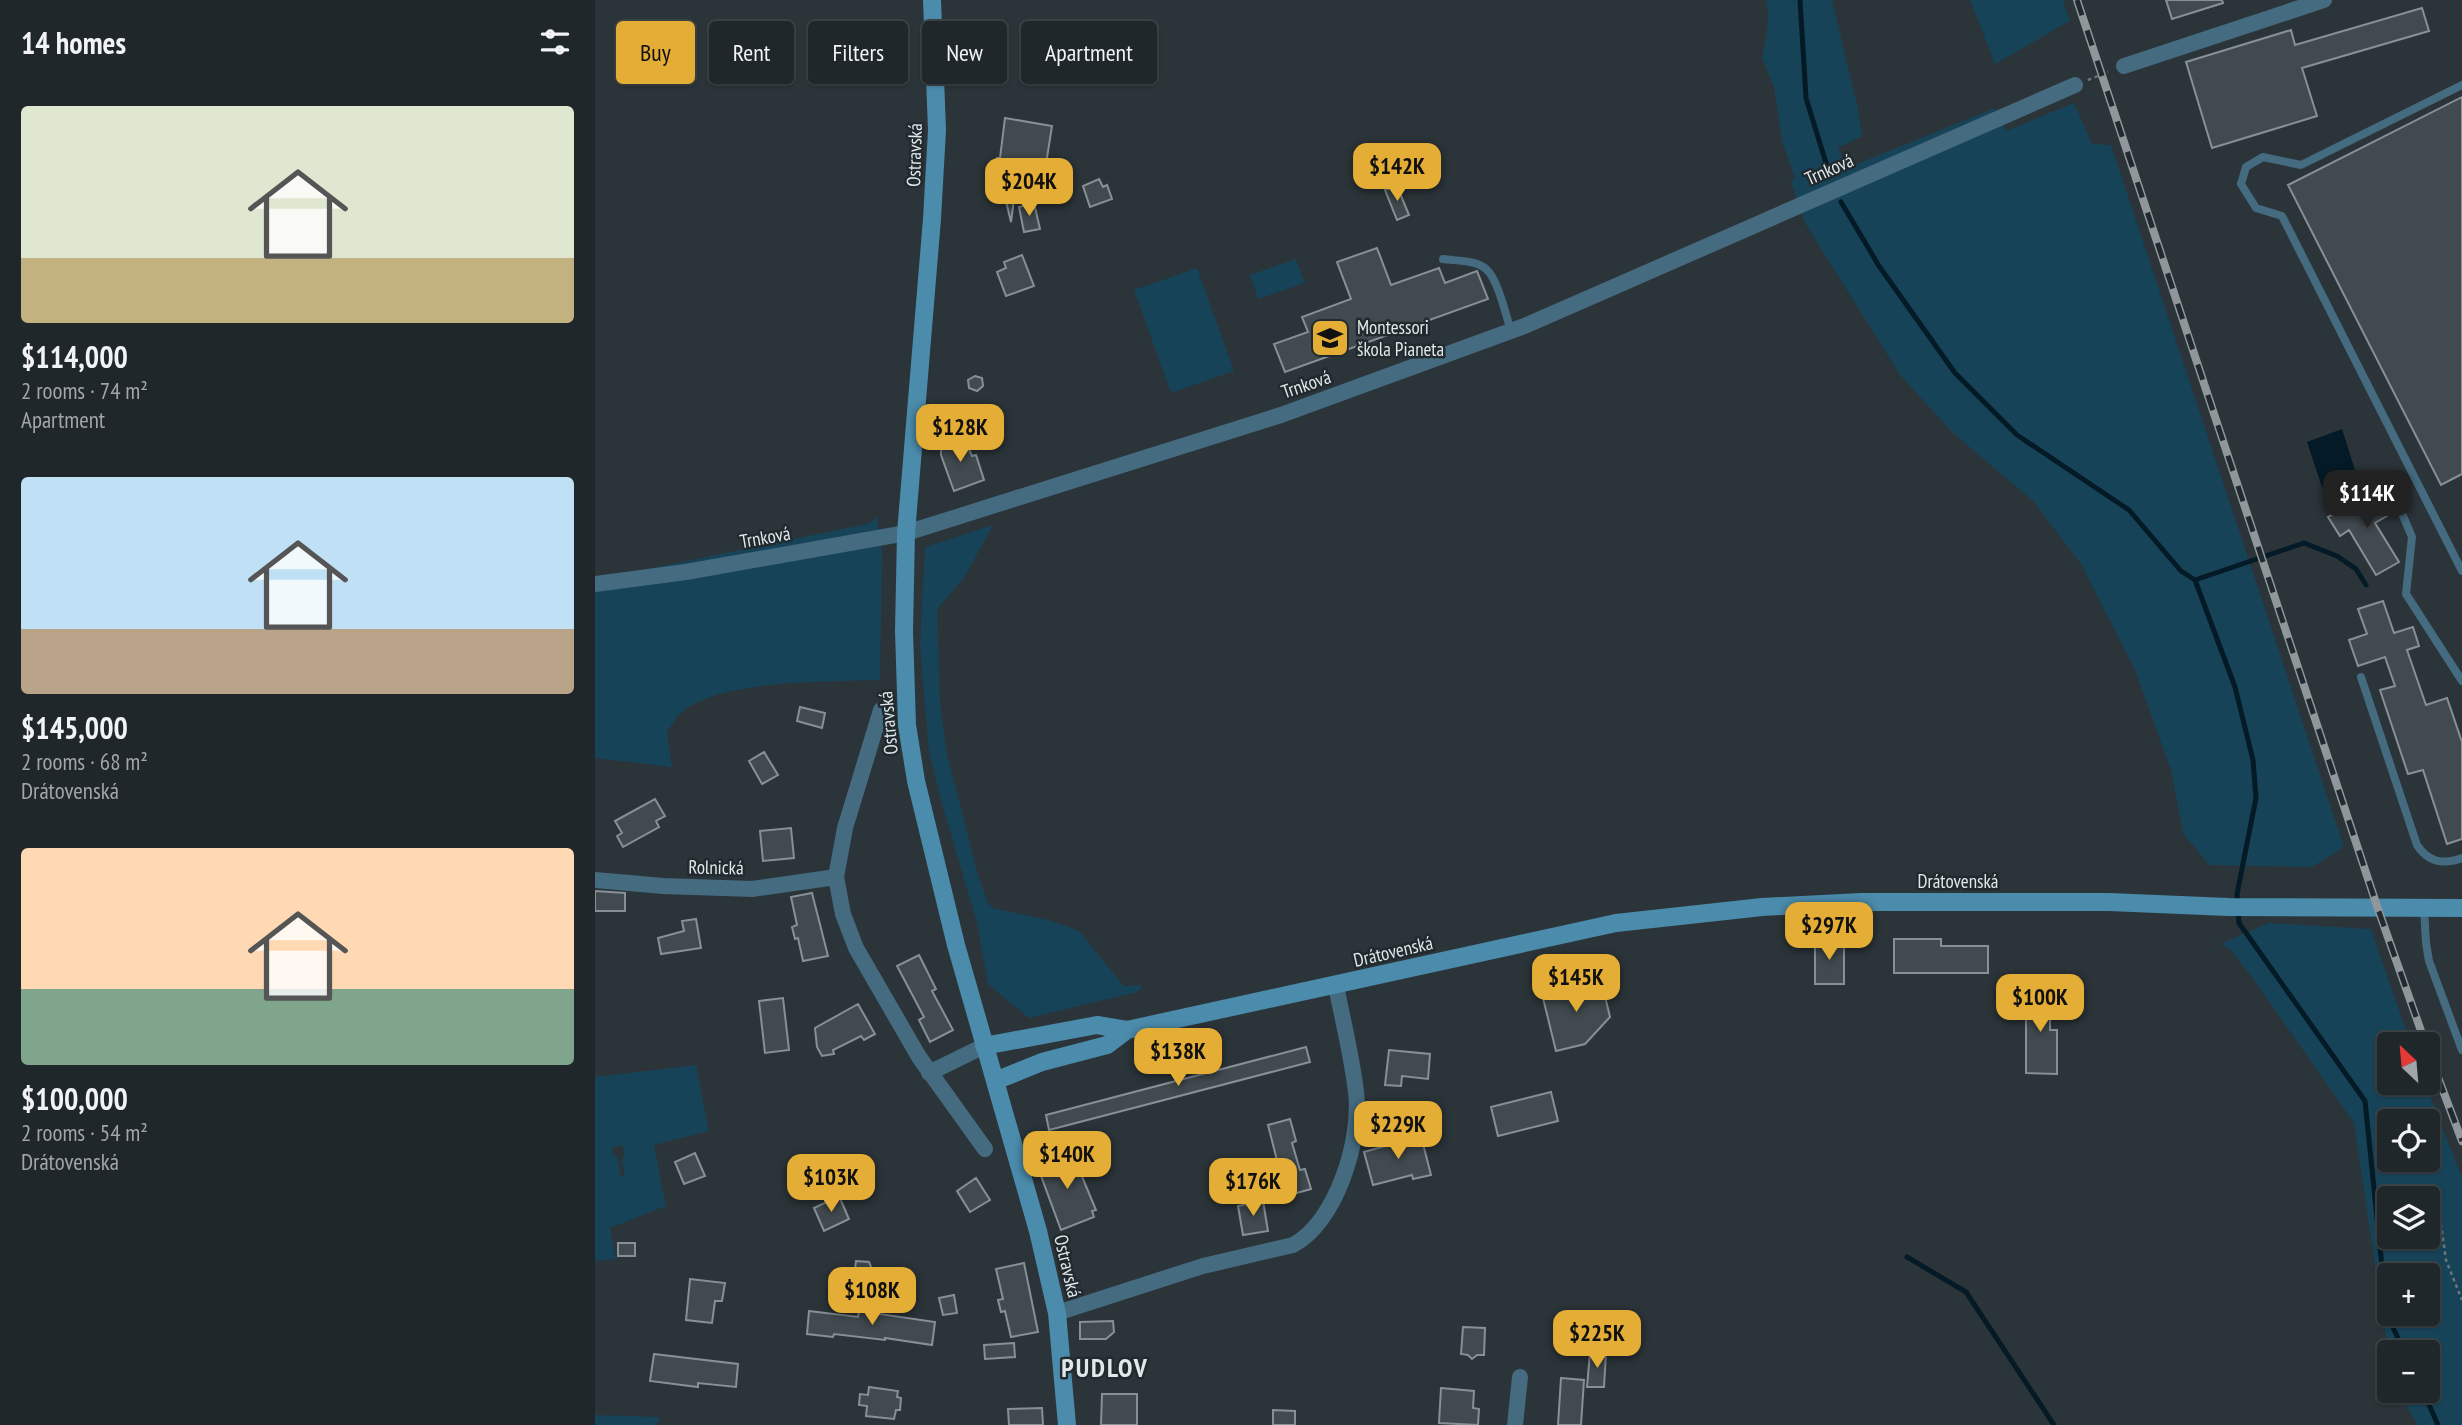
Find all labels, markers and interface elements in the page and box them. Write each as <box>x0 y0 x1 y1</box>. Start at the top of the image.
chip: Buy <box>616 21 695 84</box>
chip: Rent <box>709 21 794 84</box>
chip: Filters <box>808 21 908 84</box>
chip: New <box>922 21 1007 84</box>
chip: Apartment <box>1021 21 1157 84</box>
text: 14 homes <box>21 23 126 62</box>
icon: filters <box>536 23 574 61</box>
street label: Ostravská <box>901 123 927 187</box>
pin: $142K <box>1348 144 1446 203</box>
street label: Trnková <box>1801 148 1857 190</box>
icon: home <box>235 151 361 277</box>
text: $142K <box>1369 151 1425 180</box>
pin: $204K <box>980 158 1078 218</box>
text: $204K <box>1001 166 1057 195</box>
place label: Montessori škola Pianeta <box>1357 315 1444 361</box>
school or university icon: Montessori škola Pianeta <box>1309 317 1351 359</box>
text: $114,000 <box>21 337 128 376</box>
street label: Trnková <box>1278 364 1334 404</box>
text: 2 rooms · 74 m² <box>21 376 148 405</box>
text: Apartment <box>21 405 105 434</box>
pin: $128K <box>911 405 1009 464</box>
text: $128K <box>932 412 988 441</box>
pin: $114K <box>2318 470 2416 530</box>
text: $114K <box>2339 478 2395 507</box>
street label: Trnková <box>738 521 792 553</box>
icon: home <box>235 522 361 648</box>
street label: Ostravská <box>873 690 903 756</box>
text: $145,000 <box>21 708 128 747</box>
text: 2 rooms · 68 m² <box>21 747 148 776</box>
text: Drátovenská <box>21 776 119 805</box>
street label: Rolnická <box>688 855 744 879</box>
street label: Drátovenská <box>1918 869 1998 893</box>
icon: home <box>235 893 361 1019</box>
pin: $297K <box>1780 902 1878 962</box>
text: $297K <box>1801 910 1857 939</box>
street label: Drátovenská <box>1351 930 1435 972</box>
pin: $145K <box>1527 954 1625 1014</box>
text: $145K <box>1548 962 1604 991</box>
pin: $100K <box>1991 974 2089 1034</box>
text: $100K <box>2012 982 2068 1011</box>
pin: $138K <box>1129 1028 1227 1088</box>
north arrow <box>2377 1032 2439 1096</box>
map controls <box>2377 1032 2440 1403</box>
text: $138K <box>1150 1036 1206 1065</box>
text: $100,000 <box>21 1079 128 1118</box>
pin: $229K <box>1349 1102 1447 1161</box>
text: $229K <box>1370 1109 1426 1138</box>
button: locate <box>2377 1109 2440 1172</box>
text: 2 rooms · 54 m² <box>21 1118 148 1147</box>
pin: $140K <box>1018 1132 1116 1191</box>
text: $140K <box>1039 1139 1095 1168</box>
text: Drátovenská <box>21 1147 119 1176</box>
pin: $103K <box>782 1154 880 1214</box>
pin: $176K <box>1204 1158 1302 1218</box>
text: $103K <box>803 1162 859 1191</box>
text: $176K <box>1225 1166 1281 1195</box>
button: layers <box>2377 1186 2440 1249</box>
street label: Ostravská <box>1049 1232 1087 1300</box>
button: + <box>2377 1263 2440 1326</box>
pin: $108K <box>823 1268 921 1327</box>
text: $108K <box>844 1275 900 1304</box>
pin: $225K <box>1548 1310 1646 1370</box>
text: $225K <box>1569 1318 1625 1347</box>
button: − <box>2377 1340 2440 1403</box>
district label: PUDLOV <box>1061 1351 1149 1384</box>

